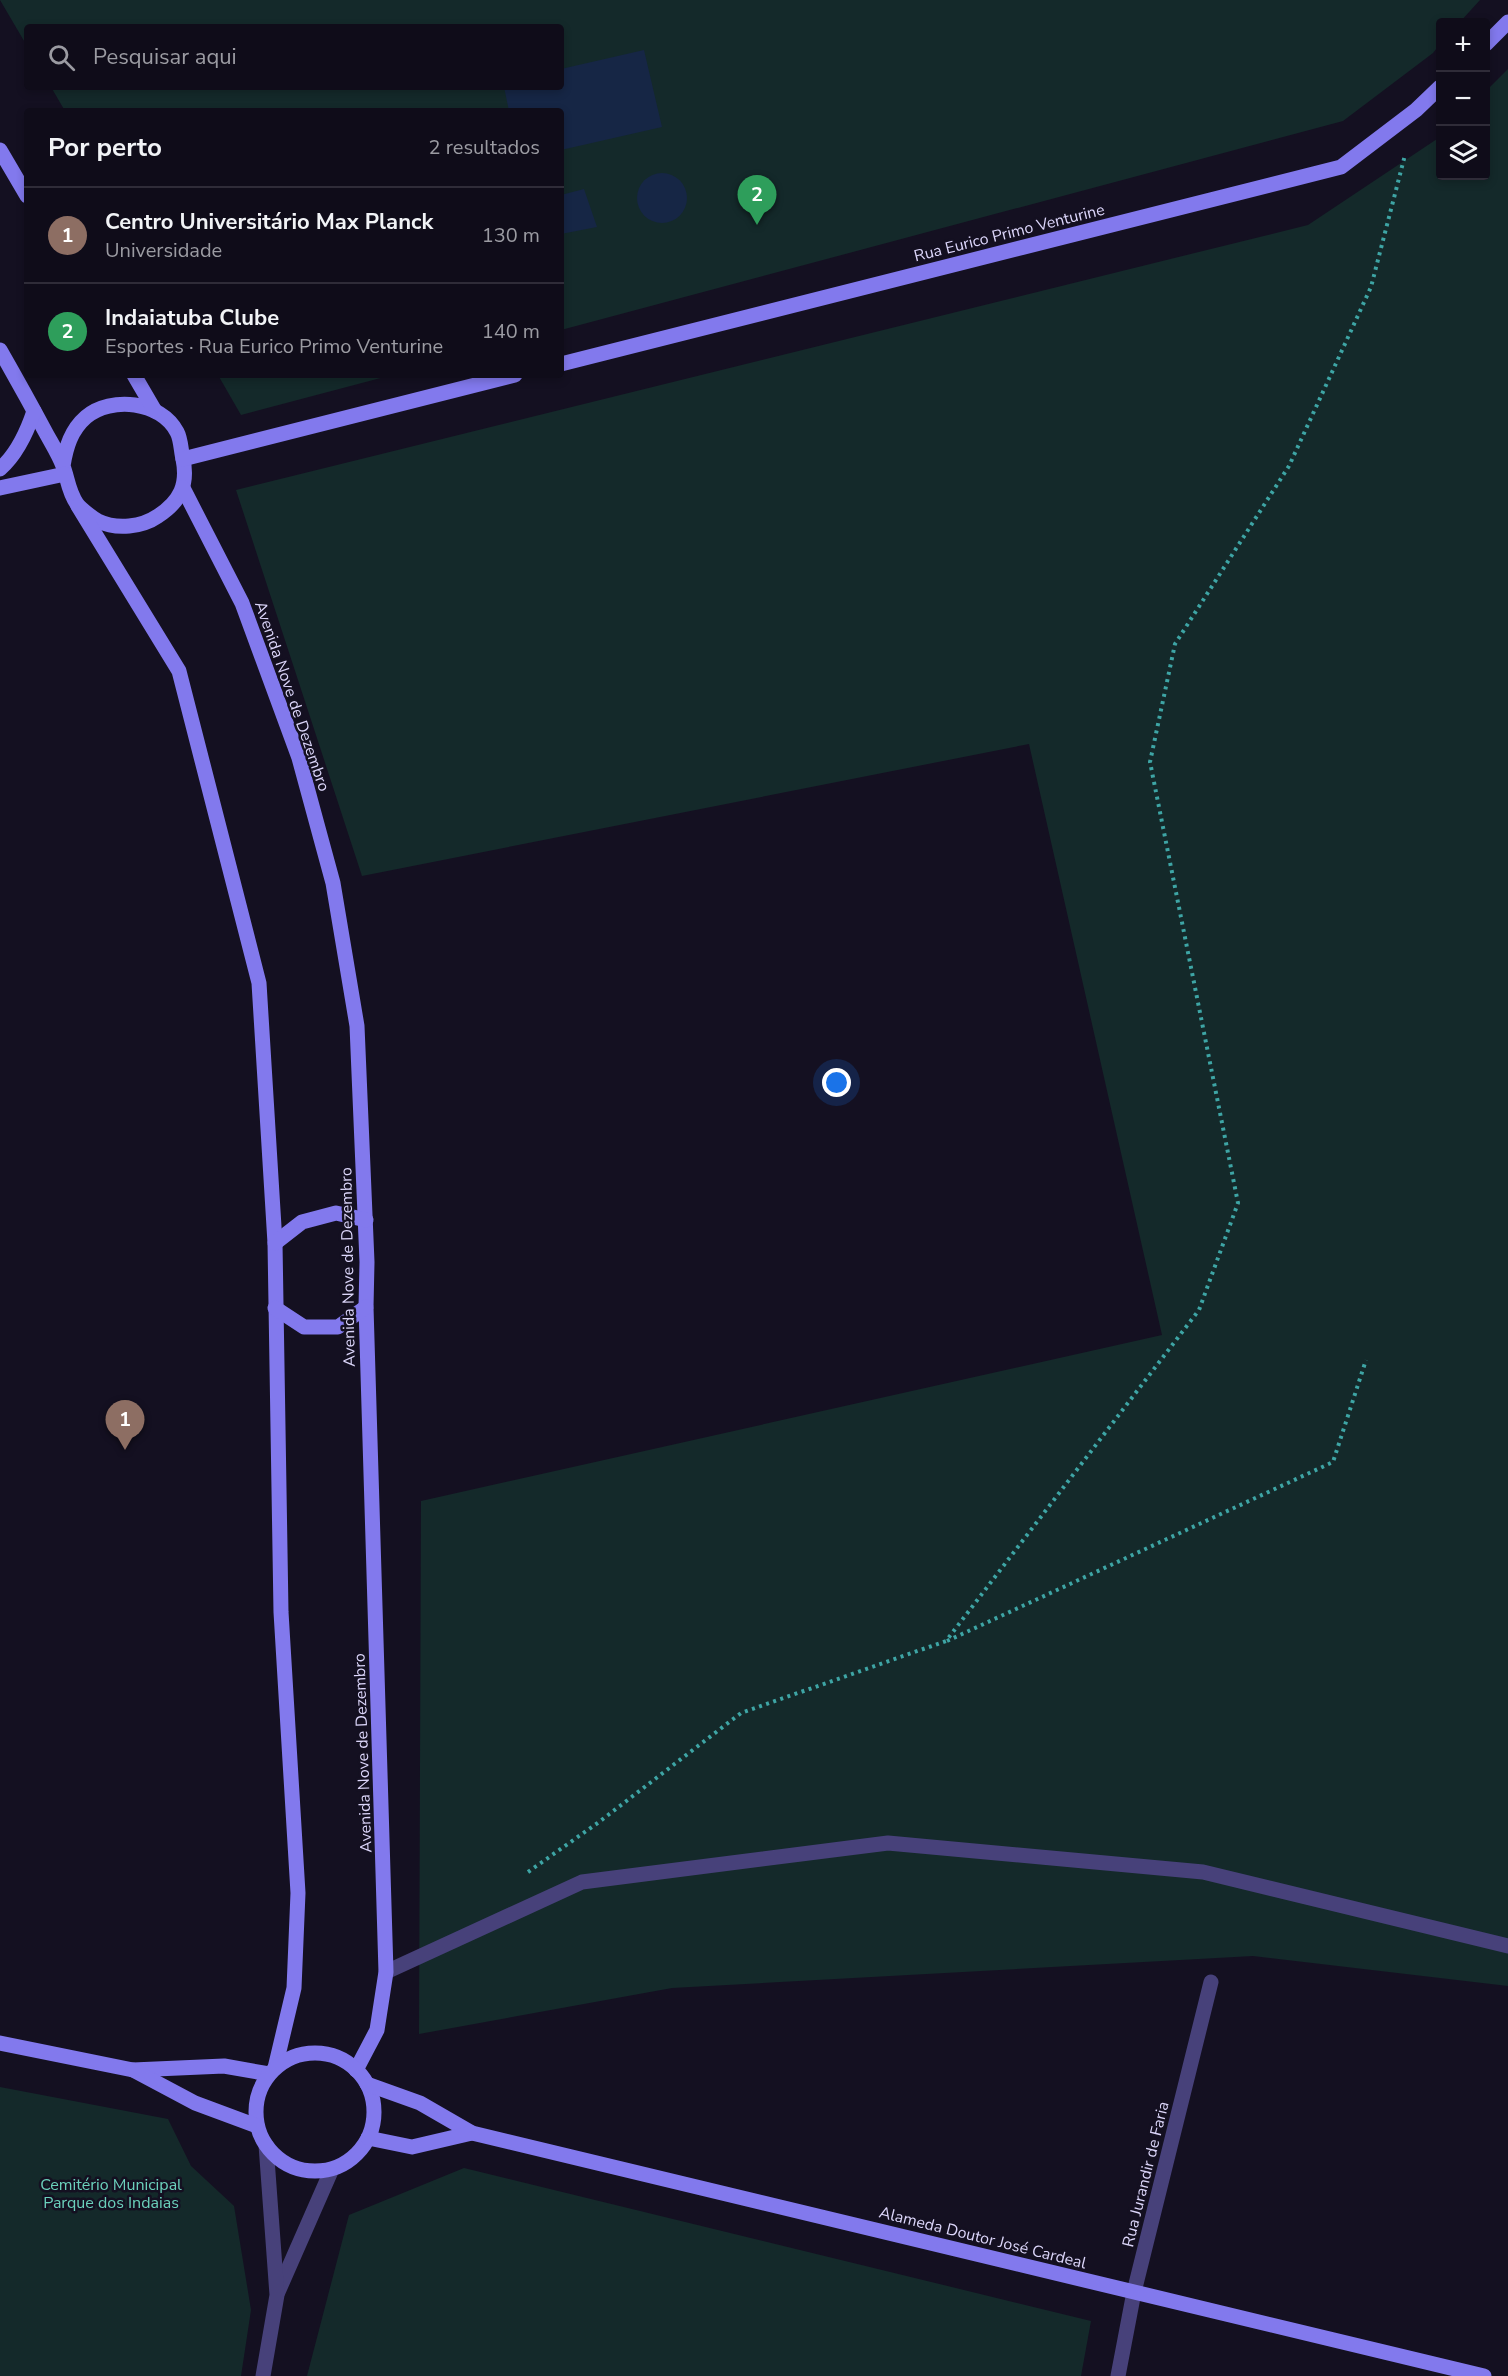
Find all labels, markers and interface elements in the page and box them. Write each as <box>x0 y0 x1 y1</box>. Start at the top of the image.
map controls <box>1436 18 1490 180</box>
button: + <box>1436 18 1490 72</box>
search box <box>24 24 564 90</box>
icon: search <box>45 41 78 74</box>
text: Pesquisar aqui <box>93 42 237 72</box>
button: − <box>1436 72 1490 126</box>
button: layers <box>1436 126 1490 180</box>
text: Por perto <box>48 130 162 165</box>
text: 2 resultados <box>429 134 540 161</box>
pin: 2 <box>738 176 777 225</box>
street label: Rua Eurico Primo Venturine <box>912 199 1107 267</box>
text: Centro Universitário Max Planck <box>105 207 433 237</box>
text: 1 <box>62 222 74 249</box>
text: 130 m <box>482 222 540 249</box>
text: Universidade <box>105 237 222 264</box>
text: Indaiatuba Clube <box>105 303 279 333</box>
text: 2 <box>62 318 74 345</box>
text: 140 m <box>482 318 540 345</box>
text: Esportes · Rua Eurico Primo Venturine <box>105 333 443 360</box>
street label: Avenida Nove de Dezembro <box>249 598 335 794</box>
your location <box>822 1068 851 1097</box>
street label: Avenida Nove de Dezembro <box>335 1167 361 1367</box>
pin: 1 <box>106 1400 144 1450</box>
street label: Avenida Nove de Dezembro <box>349 1653 377 1853</box>
street label: Rua Jurandir de Faria <box>1117 2099 1175 2249</box>
park label: Cemitério Municipal Parque dos Indaias <box>40 2174 182 2214</box>
street label: Alameda Doutor José Cardeal <box>877 2202 1089 2274</box>

